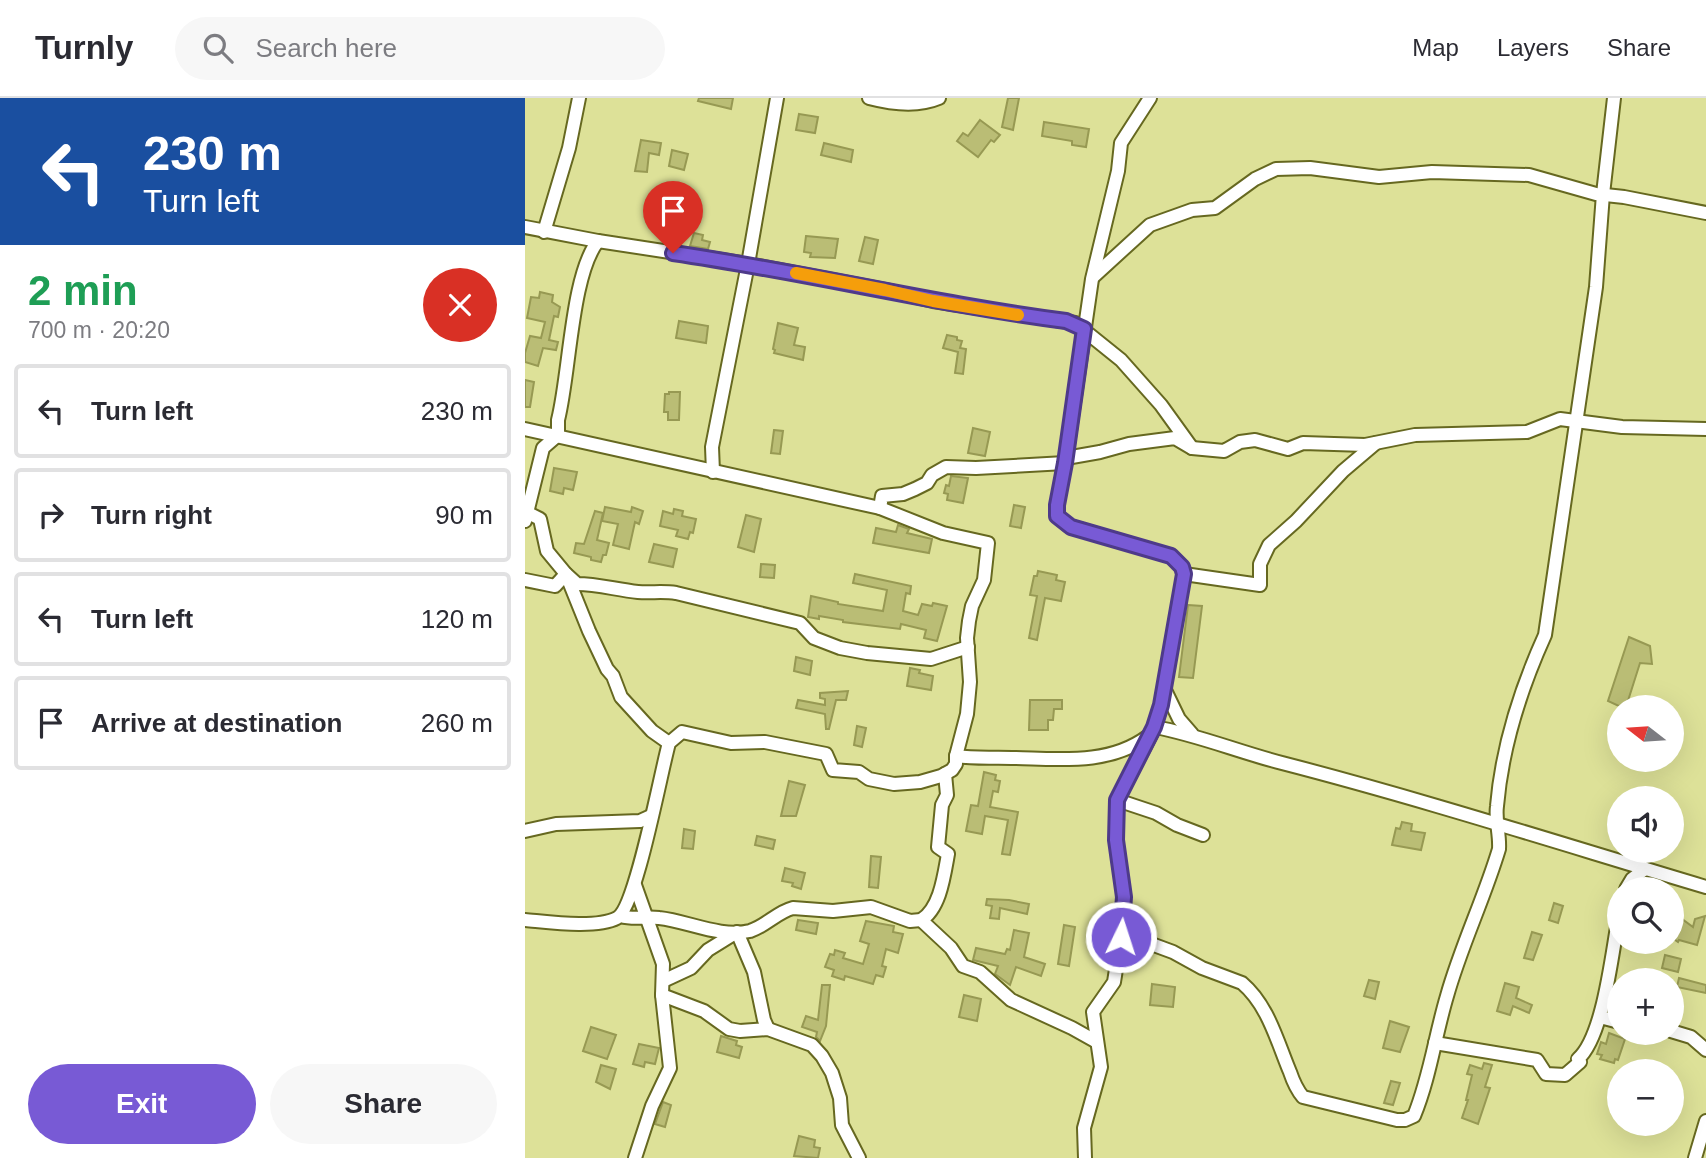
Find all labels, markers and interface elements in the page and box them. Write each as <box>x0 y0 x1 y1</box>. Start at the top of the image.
search box <box>175 17 665 80</box>
text: Turnly <box>35 29 133 66</box>
icon: search <box>199 29 237 67</box>
text: Search here <box>255 33 397 63</box>
text: Map <box>1412 34 1459 61</box>
text: Layers <box>1497 34 1569 61</box>
text: Share <box>1607 34 1671 61</box>
icon: left <box>28 126 119 217</box>
text: 230 m <box>143 126 282 180</box>
pin <box>643 181 703 253</box>
text: Turn left <box>143 183 259 219</box>
icon: arrive <box>654 192 692 230</box>
text: 2 min <box>28 267 138 314</box>
button: close <box>423 268 497 342</box>
text: 700 m · 20:20 <box>28 317 170 343</box>
icon: left <box>32 392 70 430</box>
text: Turn left <box>91 396 193 426</box>
text: 230 m <box>421 396 493 426</box>
icon: right <box>32 496 70 534</box>
text: Turn right <box>91 500 212 530</box>
text: 90 m <box>435 500 493 530</box>
icon: left <box>32 600 70 638</box>
text: Turn left <box>91 604 193 634</box>
text: 120 m <box>421 604 493 634</box>
north arrow <box>1607 695 1683 772</box>
map controls <box>1607 695 1684 1136</box>
icon: arrive <box>32 704 70 742</box>
text: Arrive at destination <box>91 708 342 738</box>
text: 260 m <box>421 708 493 738</box>
button: sound <box>1607 786 1684 863</box>
button: search <box>1607 877 1684 954</box>
position arrow <box>1084 900 1158 974</box>
button: + <box>1607 968 1684 1045</box>
button: − <box>1607 1059 1684 1136</box>
button: Exit <box>28 1064 256 1144</box>
button: Share <box>270 1064 497 1144</box>

